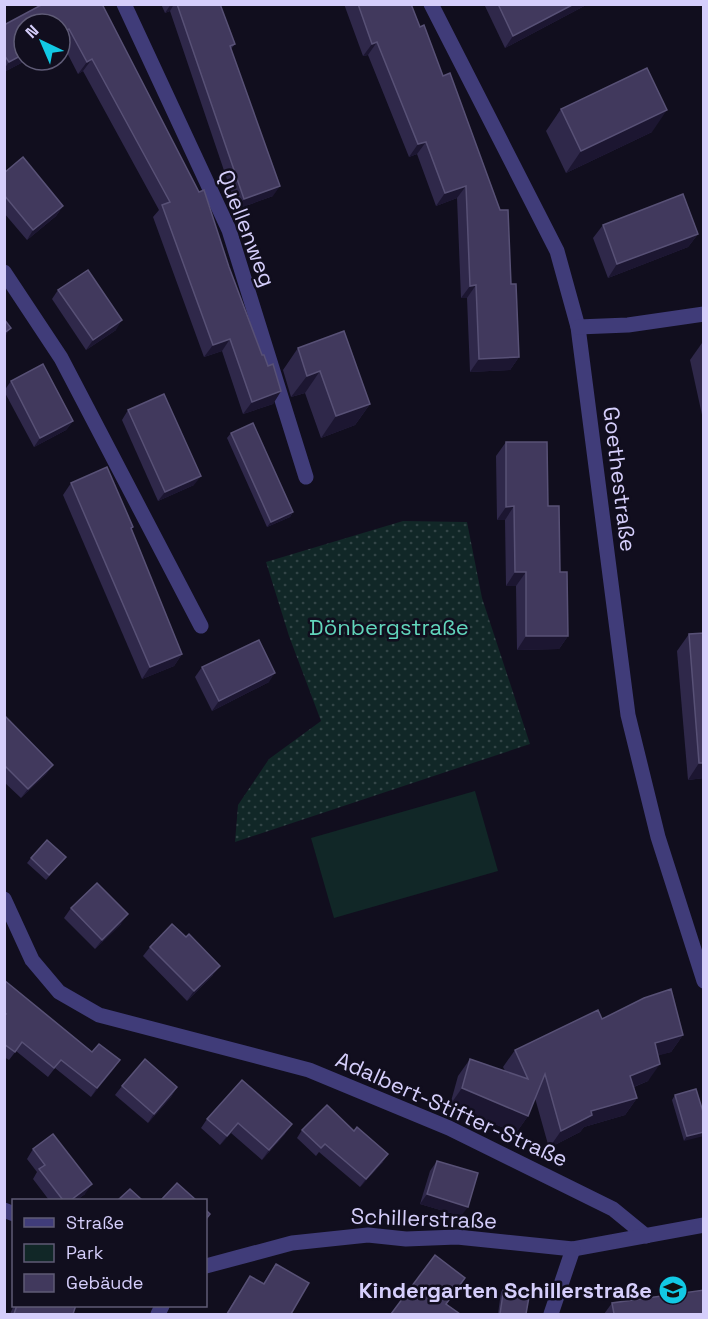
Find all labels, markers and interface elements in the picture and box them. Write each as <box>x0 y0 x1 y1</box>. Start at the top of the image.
north arrow <box>12 12 72 72</box>
text: N <box>21 20 43 43</box>
street label: Quellenweg <box>212 166 282 290</box>
street label: Goethestraße <box>597 405 643 553</box>
park label: Dönbergstraße <box>309 613 469 641</box>
street label: Adalbert-Stifter-Straße <box>332 1045 572 1173</box>
legend <box>12 1199 207 1307</box>
street label: Schillerstraße <box>350 1201 498 1235</box>
text: Straße <box>66 1211 124 1234</box>
text: Park <box>66 1241 104 1264</box>
text: Gebäude <box>66 1271 144 1294</box>
school or university icon: Kindergarten Schillerstraße <box>657 1274 689 1306</box>
place label: Kindergarten Schillerstraße <box>359 1276 652 1304</box>

